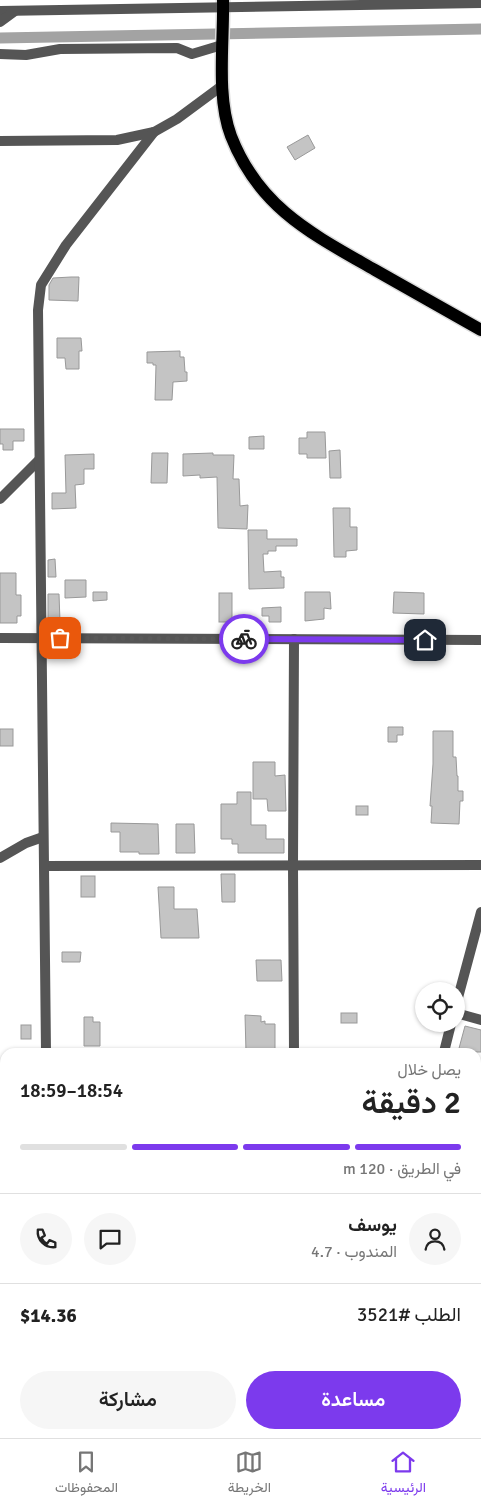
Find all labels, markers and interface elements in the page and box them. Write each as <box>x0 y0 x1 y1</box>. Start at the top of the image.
courier <box>219 614 269 664</box>
pin <box>39 617 81 659</box>
pin <box>404 619 446 661</box>
icon: bag <box>46 624 74 652</box>
icon: bike <box>230 625 258 653</box>
icon: home <box>411 626 439 654</box>
map controls <box>415 982 465 1032</box>
button: locate <box>415 982 465 1032</box>
text: يصل خلال <box>397 1060 461 1080</box>
text: 18:54–18:59 <box>20 1079 123 1103</box>
text: 2 دقيقة <box>362 1083 461 1122</box>
text: في الطريق · 120 m <box>343 1159 461 1179</box>
button: phone <box>20 1213 72 1265</box>
button: chat <box>84 1213 136 1265</box>
text: يوسف <box>348 1213 397 1237</box>
button: person <box>409 1213 461 1265</box>
text: المندوب · 4.7 <box>311 1242 397 1262</box>
text: الطلب #3521 <box>357 1303 461 1327</box>
text: $14.36 <box>20 1304 77 1328</box>
button: مشاركة <box>20 1371 236 1429</box>
button: مساعدة <box>246 1371 461 1429</box>
tab: المحفوظات <box>55 1448 118 1500</box>
tab: الخريطة <box>228 1448 271 1500</box>
tab: الرئيسية <box>381 1448 426 1500</box>

